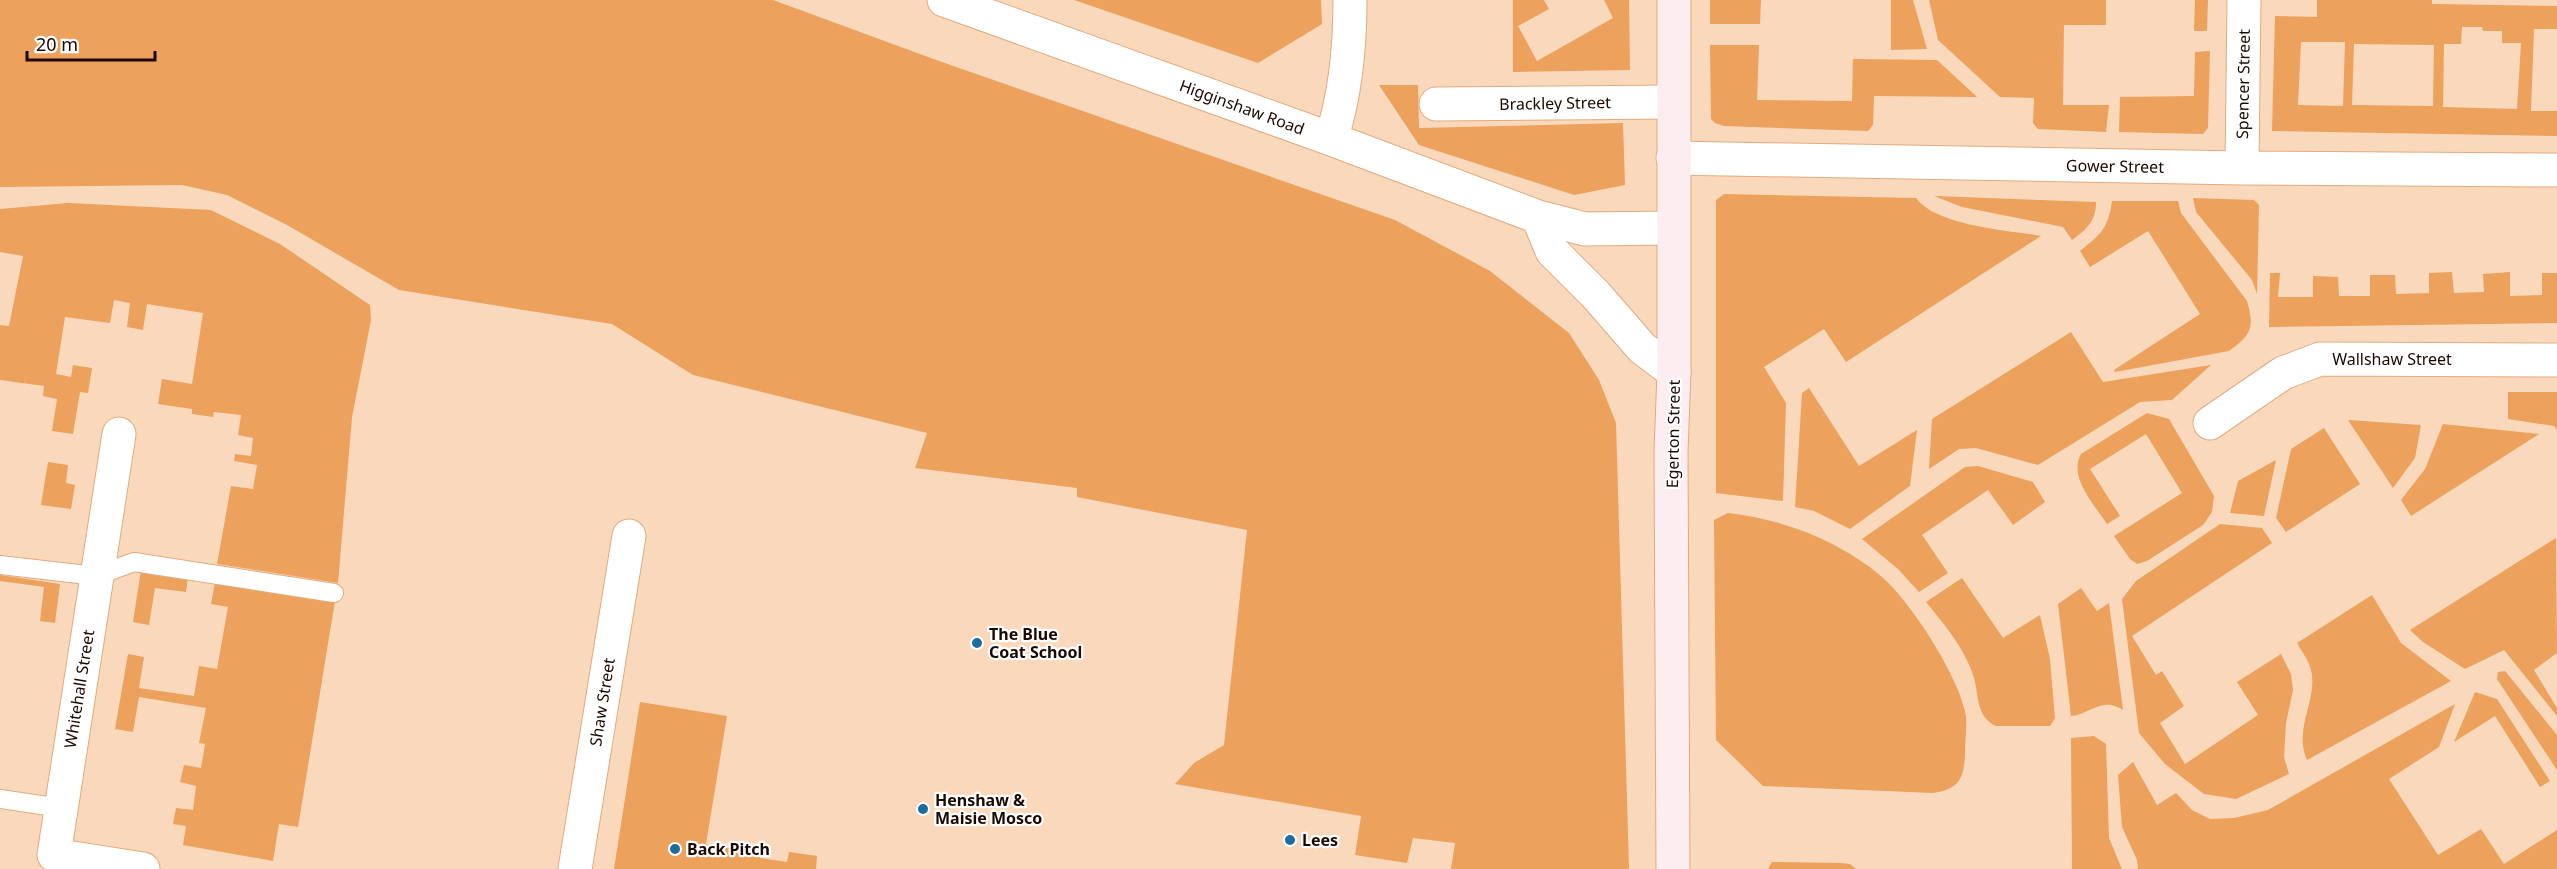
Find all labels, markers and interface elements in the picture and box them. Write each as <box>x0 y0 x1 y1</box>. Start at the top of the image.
scale bar <box>27 24 154 62</box>
street label: Spencer Street <box>2231 29 2255 139</box>
text: 20 m <box>36 32 78 56</box>
street label: Higginshaw Road <box>1176 74 1308 140</box>
street label: Brackley Street <box>1499 91 1611 115</box>
street label: Gower Street <box>2066 154 2164 178</box>
street label: Wallshaw Street <box>2332 348 2452 370</box>
street label: Egerton Street <box>1661 379 1685 488</box>
place label: The Blue Coat School <box>989 623 1082 663</box>
street label: Whitehall Street <box>59 628 99 750</box>
marker: The Blue Coat School <box>970 636 984 650</box>
street label: Shaw Street <box>584 656 620 748</box>
place label: Henshaw & Maisie Mosco <box>935 789 1042 829</box>
marker: Henshaw & Maisie Mosco <box>916 802 930 816</box>
place label: Lees <box>1302 829 1338 851</box>
marker: Lees <box>1283 833 1297 847</box>
place label: Back Pitch <box>687 838 770 860</box>
marker: Back Pitch <box>668 842 682 856</box>

